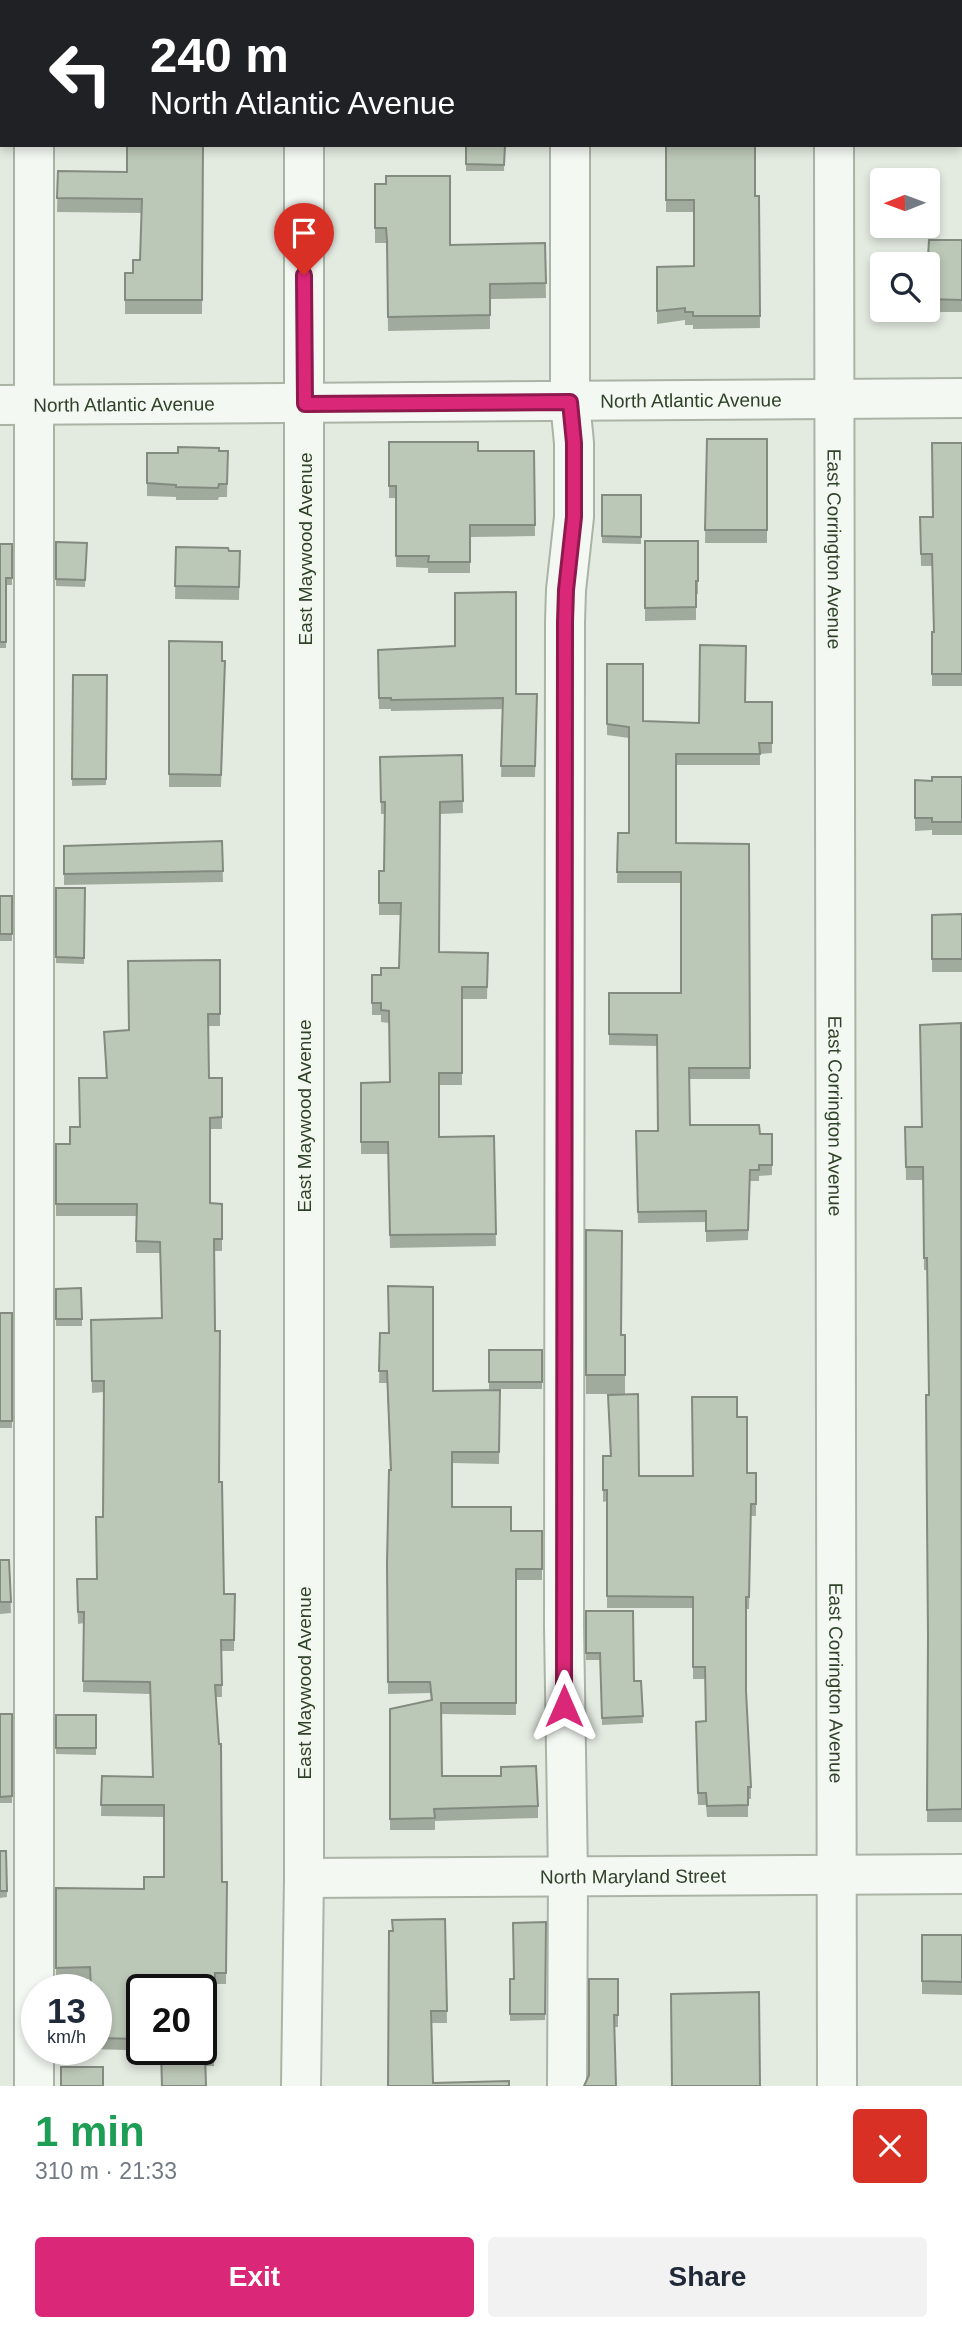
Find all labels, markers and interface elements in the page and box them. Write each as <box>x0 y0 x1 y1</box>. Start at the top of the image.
icon: left <box>35 28 126 119</box>
text: 240 m <box>150 28 289 82</box>
text: North Atlantic Avenue <box>150 85 455 121</box>
north arrow <box>870 168 940 238</box>
map controls <box>870 168 940 322</box>
pin <box>274 203 334 275</box>
icon: arrive <box>285 214 323 252</box>
button: search <box>870 252 940 322</box>
street label: North Atlantic Avenue <box>600 389 782 412</box>
street label: North Atlantic Avenue <box>33 393 215 416</box>
street label: East Corrington Avenue <box>823 449 845 649</box>
street label: East Maywood Avenue <box>295 453 316 645</box>
street label: East Corrington Avenue <box>824 1016 846 1216</box>
street label: East Maywood Avenue <box>294 1020 315 1212</box>
street label: East Corrington Avenue <box>825 1583 847 1783</box>
street label: East Maywood Avenue <box>294 1587 315 1779</box>
position arrow <box>527 1669 601 1743</box>
street label: North Maryland Street <box>540 1865 727 1888</box>
speed limit sign: 20 <box>126 1974 217 2065</box>
text: 13 <box>47 1991 86 2030</box>
text: km/h <box>47 2027 86 2047</box>
text: 1 min <box>35 2108 145 2155</box>
button: close <box>853 2109 927 2183</box>
text: 310 m · 21:33 <box>35 2158 177 2184</box>
button: Exit <box>35 2237 474 2317</box>
button: Share <box>488 2237 927 2317</box>

